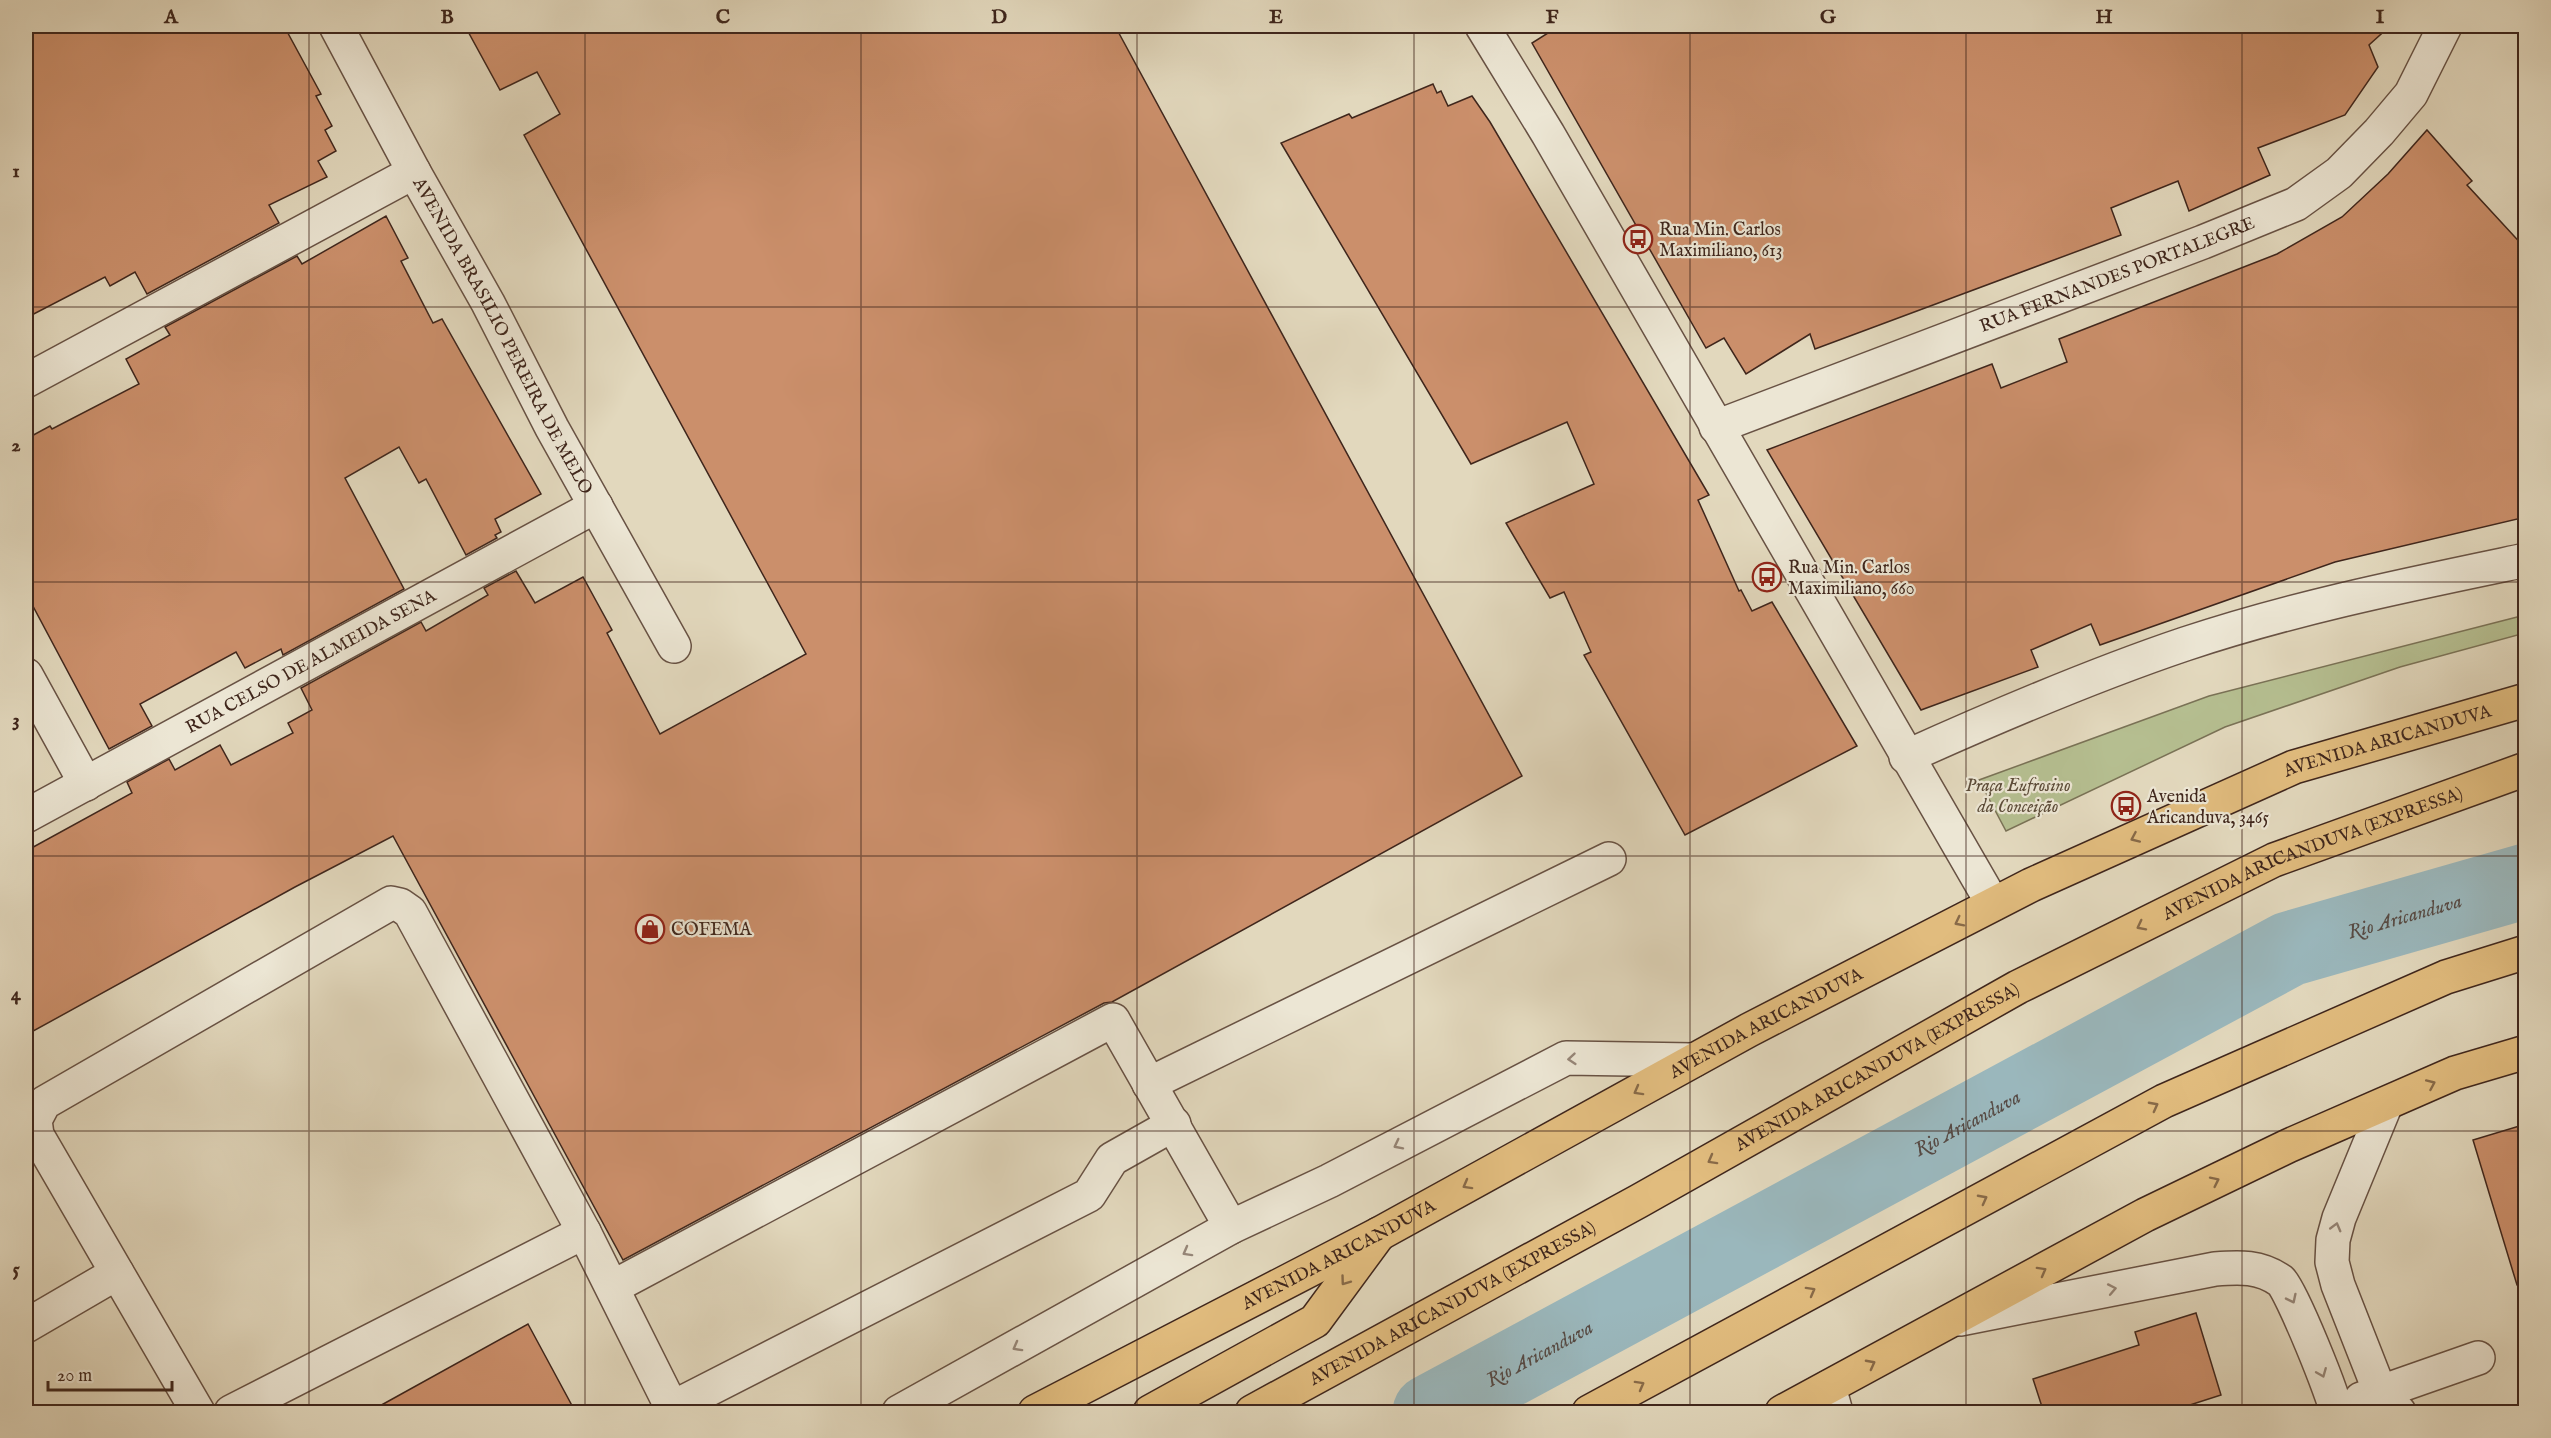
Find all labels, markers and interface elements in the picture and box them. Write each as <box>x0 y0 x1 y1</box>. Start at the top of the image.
text: A <box>163 5 179 30</box>
text: B <box>440 5 454 30</box>
text: C <box>716 5 730 30</box>
text: D <box>991 5 1007 30</box>
text: E <box>1269 5 1283 30</box>
text: F <box>1546 5 1559 30</box>
text: G <box>1820 5 1837 30</box>
text: H <box>2095 5 2113 30</box>
text: I <box>2376 5 2385 30</box>
text: 1 <box>12 159 20 184</box>
street label: AVENIDA BRASILIO PEREIRA DE MELO <box>406 173 597 499</box>
street label: RUA FERNANDES PORTALEGRE <box>1977 212 2258 339</box>
place label: Rua Min. Carlos Maximiliano, 613 <box>1659 219 1782 263</box>
bus stop icon: Rua Min. Carlos Maximiliano, 613 <box>1622 223 1654 255</box>
text: 2 <box>11 433 21 458</box>
place label: Rua Min. Carlos Maximiliano, 660 <box>1788 557 1915 601</box>
bus stop icon: Rua Min. Carlos Maximiliano, 660 <box>1751 561 1783 593</box>
street label: RUA CELSO DE ALMEIDA SENA <box>182 585 441 740</box>
street label: AVENIDA ARICANDUVA <box>2279 700 2495 784</box>
text: 3 <box>12 708 20 733</box>
park label: Praça Eufrosino da Conceição <box>1965 775 2071 819</box>
street label: AVENIDA ARICANDUVA (EXPRESSA) <box>2158 783 2466 927</box>
place label: Avenida Aricanduva, 3465 <box>2146 786 2269 830</box>
bus stop icon: Avenida Aricanduva, 3465 <box>2110 790 2142 822</box>
one-way arrow <box>2130 831 2141 843</box>
water label: Rio Aricanduva <box>2345 889 2465 946</box>
shop icon: COFEMA <box>634 913 666 945</box>
one-way arrow <box>1954 915 1965 926</box>
one-way arrow <box>2137 918 2148 930</box>
place label: COFEMA <box>671 919 752 942</box>
street label: AVENIDA ARICANDUVA <box>1665 963 1868 1085</box>
street label: AVENIDA ARICANDUVA (EXPRESSA) <box>1730 979 2024 1158</box>
text: 4 <box>11 982 22 1007</box>
one-way arrow <box>1568 1052 1577 1065</box>
one-way arrow <box>2424 1079 2435 1091</box>
one-way arrow <box>1633 1084 1644 1095</box>
water label: Rio Aricanduva <box>1910 1085 2026 1163</box>
one-way arrow <box>2148 1102 2159 1113</box>
one-way arrow <box>1394 1138 1405 1149</box>
one-way arrow <box>1708 1152 1718 1164</box>
one-way arrow <box>2208 1177 2219 1189</box>
one-way arrow <box>1463 1178 1473 1189</box>
street label: AVENIDA ARICANDUVA <box>1238 1195 1441 1316</box>
one-way arrow <box>1977 1195 1987 1206</box>
street label: AVENIDA ARICANDUVA (EXPRESSA) <box>1305 1217 1600 1392</box>
one-way arrow <box>2329 1222 2342 1232</box>
one-way arrow <box>1183 1244 1193 1256</box>
text: 5 <box>12 1257 20 1282</box>
one-way arrow <box>2036 1267 2046 1278</box>
one-way arrow <box>1341 1274 1352 1285</box>
one-way arrow <box>2107 1283 2117 1296</box>
one-way arrow <box>1805 1287 1815 1298</box>
one-way arrow <box>2285 1292 2296 1303</box>
water label: Rio Aricanduva <box>1482 1315 1598 1393</box>
one-way arrow <box>1013 1340 1023 1351</box>
scale bar <box>48 1354 172 1392</box>
one-way arrow <box>1864 1360 1875 1371</box>
text: 20 m <box>57 1365 92 1388</box>
one-way arrow <box>2315 1367 2327 1378</box>
one-way arrow <box>1634 1381 1644 1392</box>

